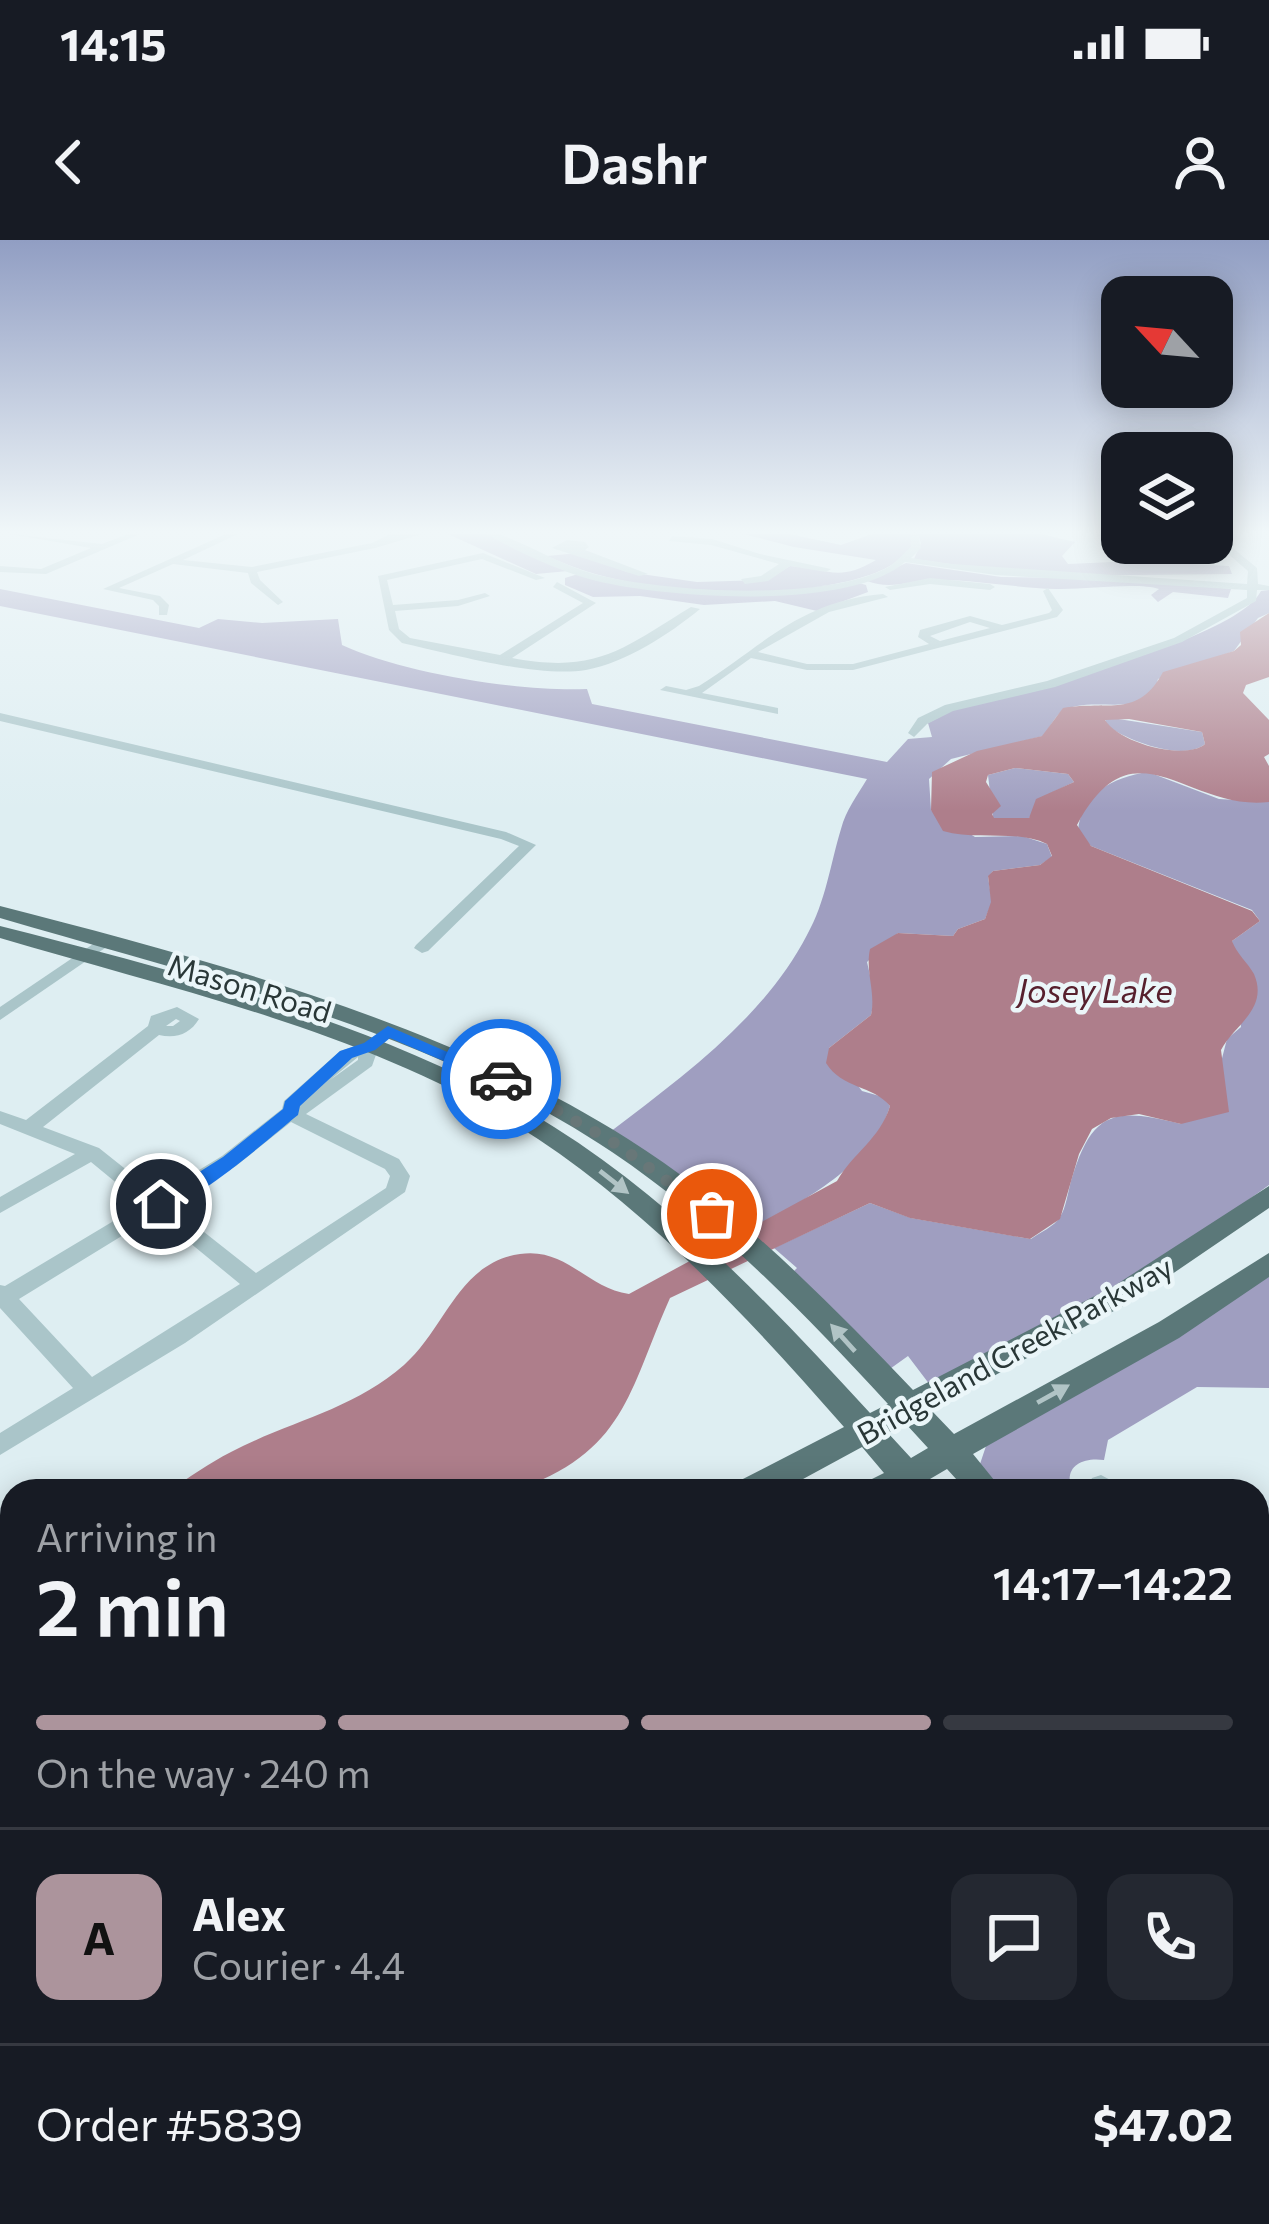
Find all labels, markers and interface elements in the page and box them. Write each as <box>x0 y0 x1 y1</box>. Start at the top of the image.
text: 14:15 <box>60 15 166 70</box>
icon: back <box>36 129 102 195</box>
text: Dashr <box>561 129 708 195</box>
icon: person <box>1167 129 1233 195</box>
north arrow <box>1101 276 1233 408</box>
map controls <box>1101 276 1233 564</box>
button: layers <box>1101 432 1233 564</box>
street label: Mason Road <box>164 945 336 1029</box>
water label: Josey Lake <box>1014 969 1173 1010</box>
courier <box>441 1019 561 1139</box>
icon: car <box>468 1046 534 1112</box>
pin <box>110 1153 212 1255</box>
pin <box>661 1163 763 1265</box>
one-way arrow <box>598 1169 629 1194</box>
icon: home <box>128 1171 194 1237</box>
icon: bag <box>679 1181 745 1247</box>
street label: Bridgeland Creek Parkway <box>850 1247 1178 1451</box>
one-way arrow <box>830 1324 857 1353</box>
one-way arrow <box>1036 1385 1069 1406</box>
text: Arriving in <box>36 1512 217 1560</box>
text: 14:17–14:22 <box>993 1554 1233 1609</box>
text: 2 min <box>36 1557 229 1652</box>
text: On the way · 240 m <box>36 1748 370 1796</box>
button: chat <box>951 1874 1077 2000</box>
button: phone <box>1107 1874 1233 2000</box>
text: Alex <box>192 1885 286 1940</box>
text: A <box>83 1909 115 1964</box>
text: Courier · 4.4 <box>192 1940 405 1988</box>
text: Order #5839 <box>36 2095 303 2150</box>
text: $47.02 <box>1093 2095 1233 2150</box>

